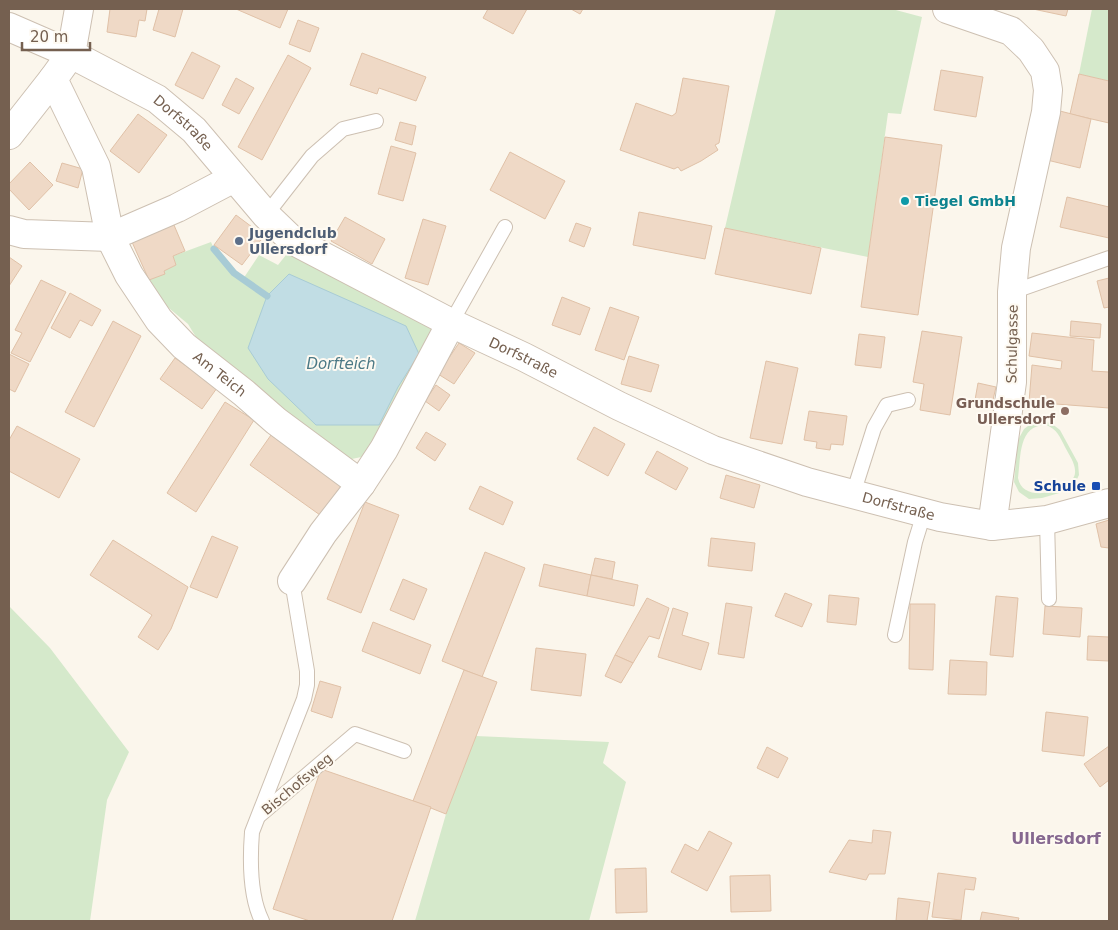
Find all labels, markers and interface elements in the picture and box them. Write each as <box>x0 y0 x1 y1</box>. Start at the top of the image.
scale bar <box>22 20 90 52</box>
text: 20 m <box>30 28 68 46</box>
street label: Dorfstraße <box>150 92 216 154</box>
place label: Tiegel GmbH <box>915 193 1016 209</box>
marker: Tiegel GmbH <box>899 195 911 207</box>
place label: Jugendclub Ullersdorf <box>248 225 337 257</box>
marker: Jugendclub Ullersdorf <box>233 235 245 247</box>
street label: Schulgasse <box>1003 304 1021 384</box>
street label: Dorfstraße <box>486 334 561 381</box>
street label: Am Teich <box>190 348 250 400</box>
water label: Dorfteich <box>306 355 376 373</box>
place label: Grundschule Ullersdorf <box>956 395 1056 427</box>
marker: Grundschule Ullersdorf <box>1059 405 1071 417</box>
place label: Schule <box>1033 478 1086 494</box>
marker: Schule <box>1090 480 1102 492</box>
street label: Dorfstraße <box>860 489 937 523</box>
street label: Bischofsweg <box>258 750 336 818</box>
district label: Ullersdorf <box>1011 829 1102 848</box>

